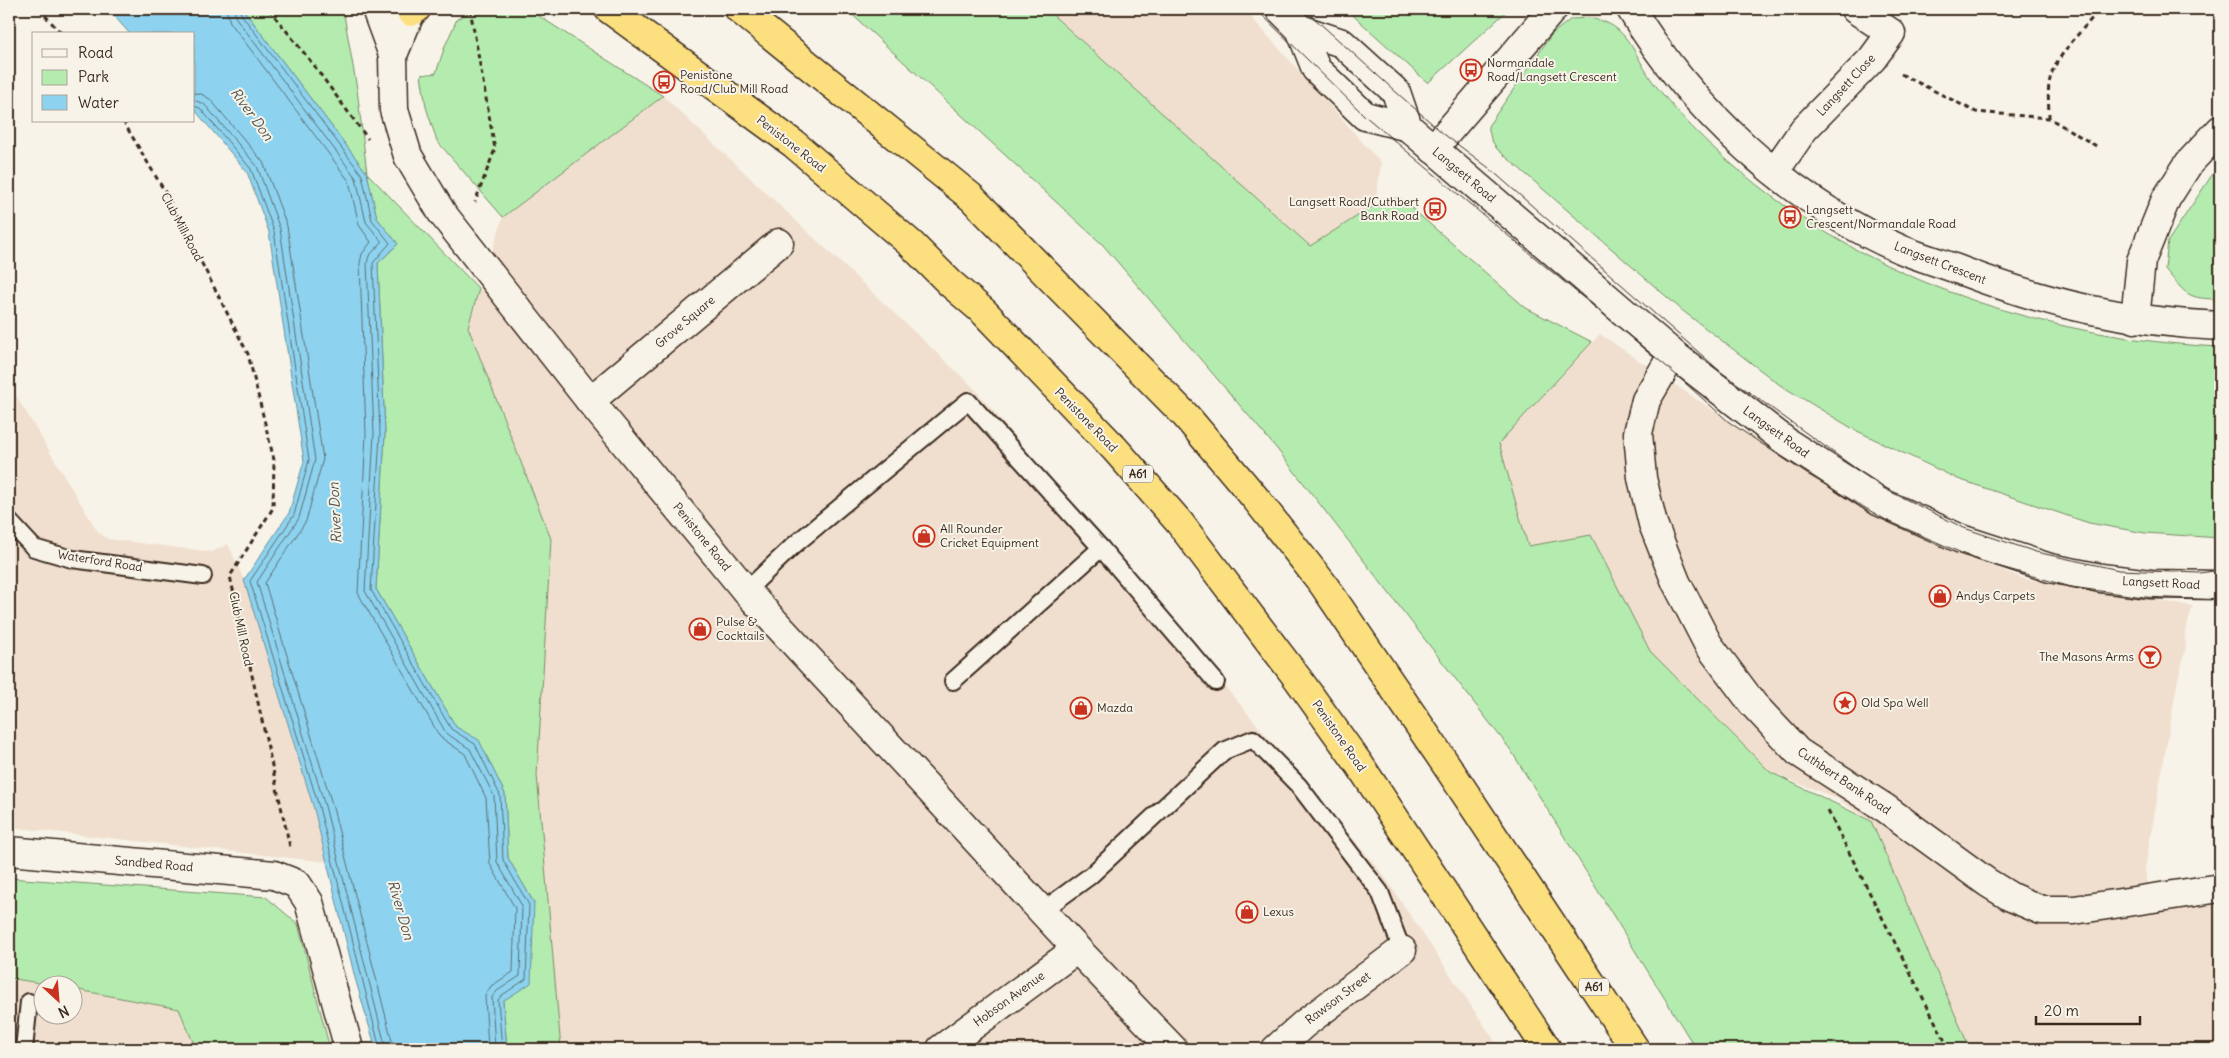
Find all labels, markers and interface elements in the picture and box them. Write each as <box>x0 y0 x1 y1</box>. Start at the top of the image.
legend <box>32 32 195 122</box>
text: Road <box>78 43 113 62</box>
street label: Langsett Close <box>1813 51 1878 119</box>
place label: Normandale Road/Langsett Crescent <box>1487 55 1617 84</box>
bus stop icon: Normandale Road/Langsett Crescent <box>1459 58 1483 82</box>
text: Park <box>78 67 109 86</box>
place label: Penistone Road/Club Mill Road <box>680 67 788 96</box>
bus stop icon: Penistone Road/Club Mill Road <box>652 70 676 94</box>
water label: River Don <box>227 84 278 145</box>
text: Water <box>78 93 119 112</box>
street label: Penistone Road <box>754 112 829 175</box>
street label: Langsett Road <box>1430 144 1499 205</box>
street label: Club Mill Road <box>158 190 207 264</box>
place label: Langsett Road/Cuthbert Bank Road <box>1289 194 1419 223</box>
bus stop icon: Langsett Road/Cuthbert Bank Road <box>1423 197 1447 221</box>
place label: Langsett Crescent/Normandale Road <box>1806 202 1956 231</box>
bus stop icon: Langsett Crescent/Normandale Road <box>1778 205 1802 229</box>
street label: Langsett Crescent <box>1892 238 1988 287</box>
street label: Grove Square <box>652 292 718 351</box>
street label: Penistone Road <box>1052 384 1121 455</box>
street label: Langsett Road <box>1740 403 1812 461</box>
road number: A61 <box>1123 466 1153 482</box>
water label: River Don <box>324 481 346 544</box>
street label: Penistone Road <box>670 500 735 574</box>
place label: All Rounder Cricket Equipment <box>940 521 1039 550</box>
shop icon: All Rounder Cricket Equipment <box>912 524 936 548</box>
street label: Waterford Road <box>56 546 144 575</box>
street label: Langsett Road <box>2122 573 2200 592</box>
shop icon: Andys Carpets <box>1928 584 1952 608</box>
place label: Andys Carpets <box>1956 588 2035 603</box>
street label: Club Mill Road <box>226 590 257 668</box>
place label: Pulse & Cocktails <box>716 614 764 643</box>
shop icon: Pulse & Cocktails <box>688 617 712 641</box>
bar icon: The Masons Arms <box>2138 645 2162 669</box>
place label: The Masons Arms <box>2039 649 2134 664</box>
place icon: Old Spa Well <box>1833 691 1857 715</box>
place label: Old Spa Well <box>1861 695 1928 710</box>
shop icon: Mazda <box>1069 696 1093 720</box>
street label: Penistone Road <box>1309 697 1370 774</box>
place label: Mazda <box>1097 700 1133 715</box>
street label: Cuthbert Bank Road <box>1795 744 1894 817</box>
street label: Sandbed Road <box>114 853 194 874</box>
water label: River Don <box>384 878 418 943</box>
shop icon: Lexus <box>1235 900 1259 924</box>
place label: Lexus <box>1263 904 1294 919</box>
street label: Hobson Avenue <box>970 968 1047 1029</box>
street label: Rawson Street <box>1302 968 1373 1027</box>
north arrow <box>32 976 82 1026</box>
road number: A61 <box>1579 979 1609 996</box>
scale bar <box>2036 993 2140 1025</box>
text: N <box>55 1001 72 1022</box>
text: 20 m <box>2044 1001 2079 1020</box>

